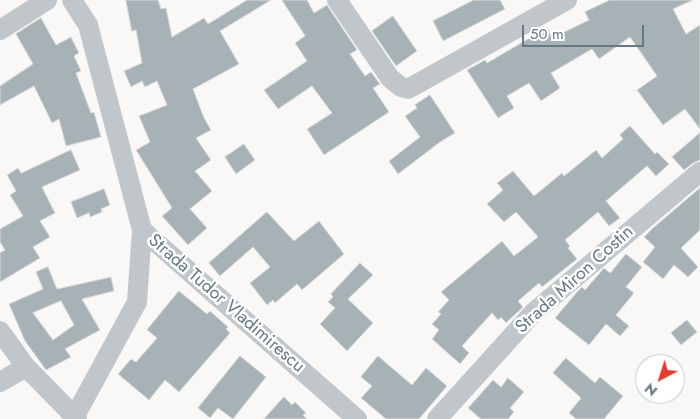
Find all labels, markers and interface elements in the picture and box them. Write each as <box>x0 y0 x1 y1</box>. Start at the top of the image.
scale bar <box>525 15 648 47</box>
text: 50 m <box>530 23 564 45</box>
street label: Strada Miron Costin <box>512 221 638 339</box>
street label: Strada Tudor Vladimirescu <box>143 230 309 378</box>
north arrow <box>635 354 685 404</box>
text: N <box>640 378 662 401</box>

